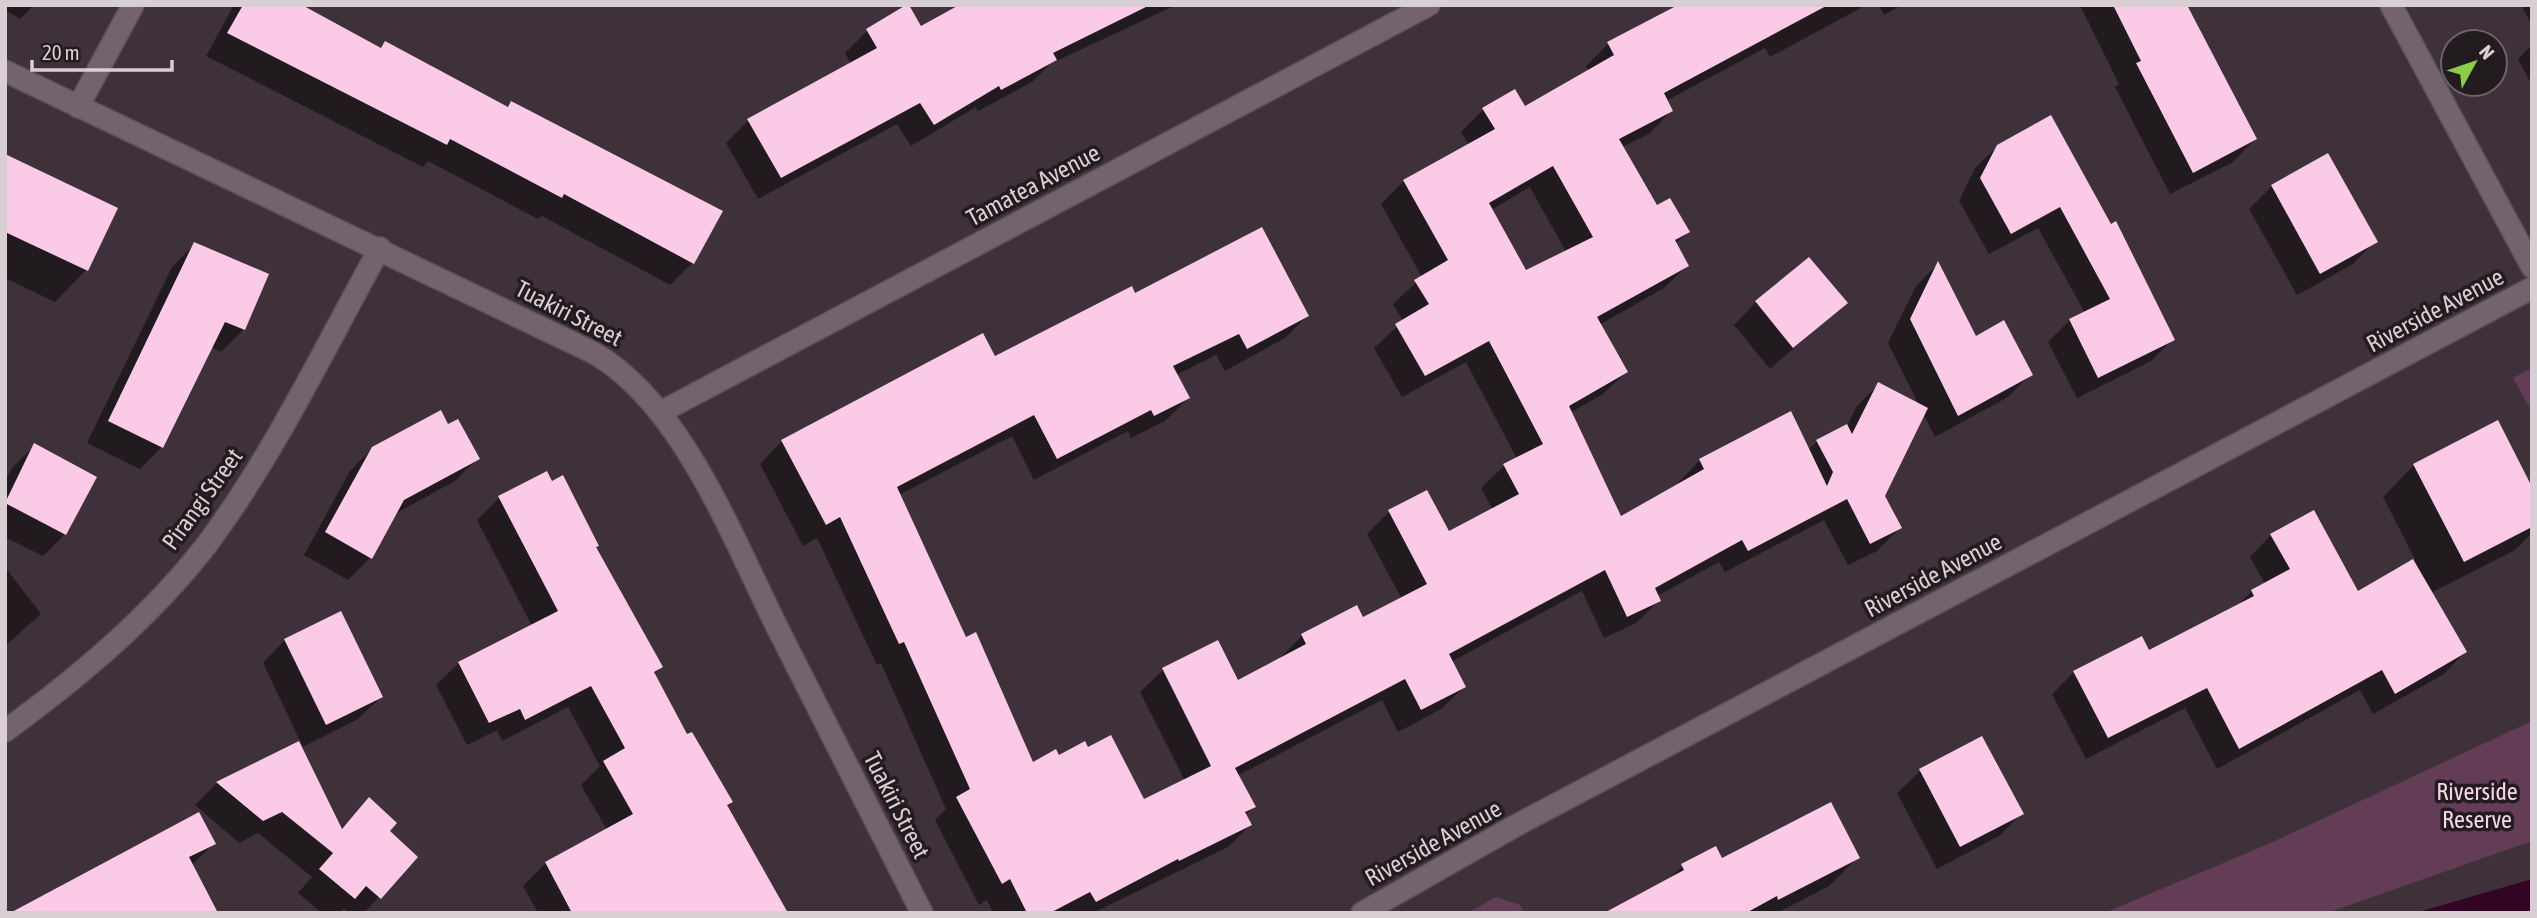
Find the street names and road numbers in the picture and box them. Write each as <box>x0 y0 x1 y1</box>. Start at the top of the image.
street label: Tamatea Avenue <box>962 139 1104 231</box>
street label: Riverside Avenue <box>2362 263 2508 357</box>
street label: Tuakiri Street <box>511 275 627 351</box>
street label: Pirangi Street <box>156 443 248 555</box>
street label: Riverside Avenue <box>1860 528 2006 622</box>
street label: Tuakiri Street <box>859 747 935 863</box>
street label: Riverside Avenue <box>1360 795 1506 891</box>

